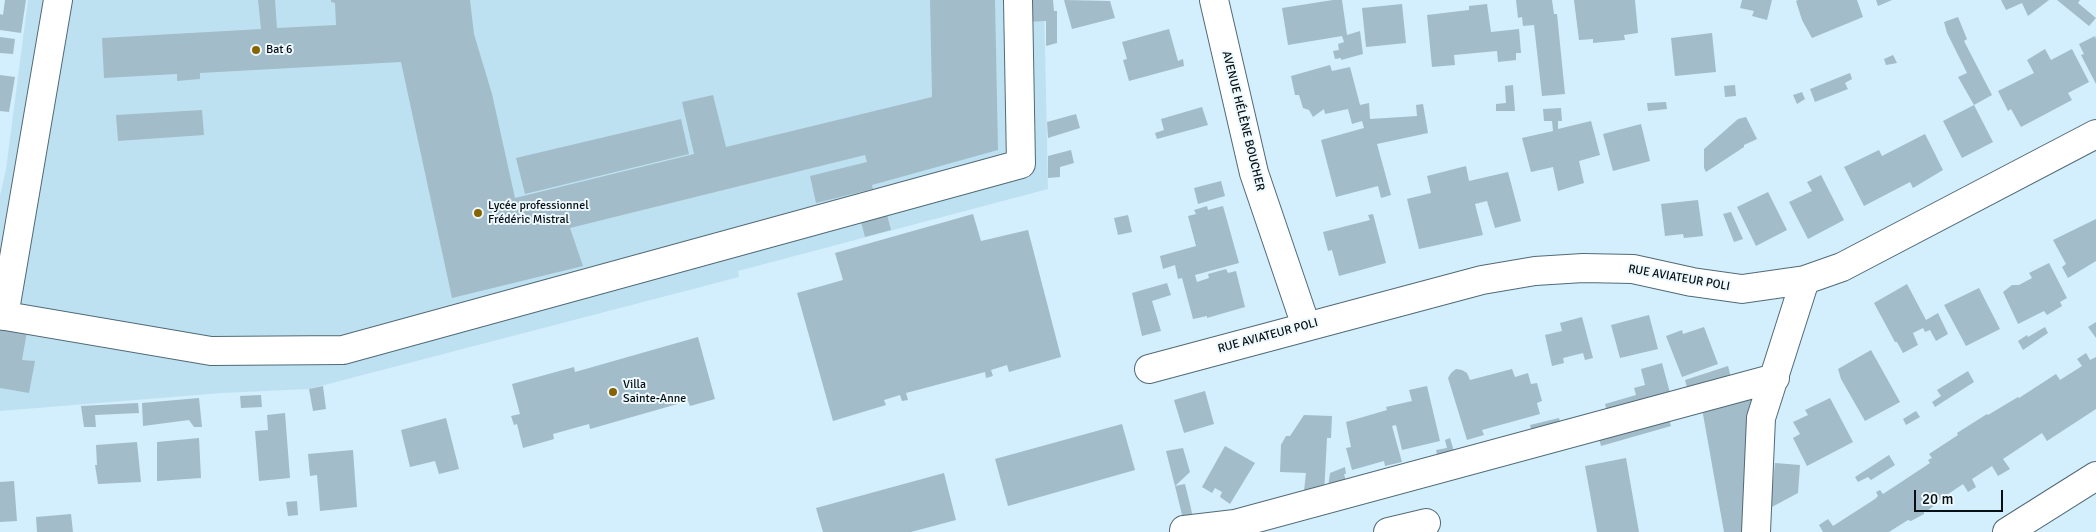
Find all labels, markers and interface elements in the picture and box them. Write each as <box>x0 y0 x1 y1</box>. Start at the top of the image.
place label: Bat 6 <box>266 43 293 57</box>
marker: Bat 6 <box>250 44 262 56</box>
street label: AVENUE HÉLÈNE BOUCHER <box>1219 50 1267 192</box>
place label: Lycée professionnel Frédéric Mistral <box>488 199 589 227</box>
marker: Lycée professionnel Frédéric Mistral <box>472 207 484 219</box>
street label: RUE AVIATEUR POLI <box>1627 262 1731 294</box>
street label: RUE AVIATEUR POLI <box>1216 316 1320 356</box>
place label: Villa Sainte-Anne <box>623 378 686 406</box>
marker: Villa Sainte-Anne <box>607 386 619 398</box>
scale bar <box>1916 480 2005 512</box>
text: 20 m <box>1922 490 1953 508</box>

